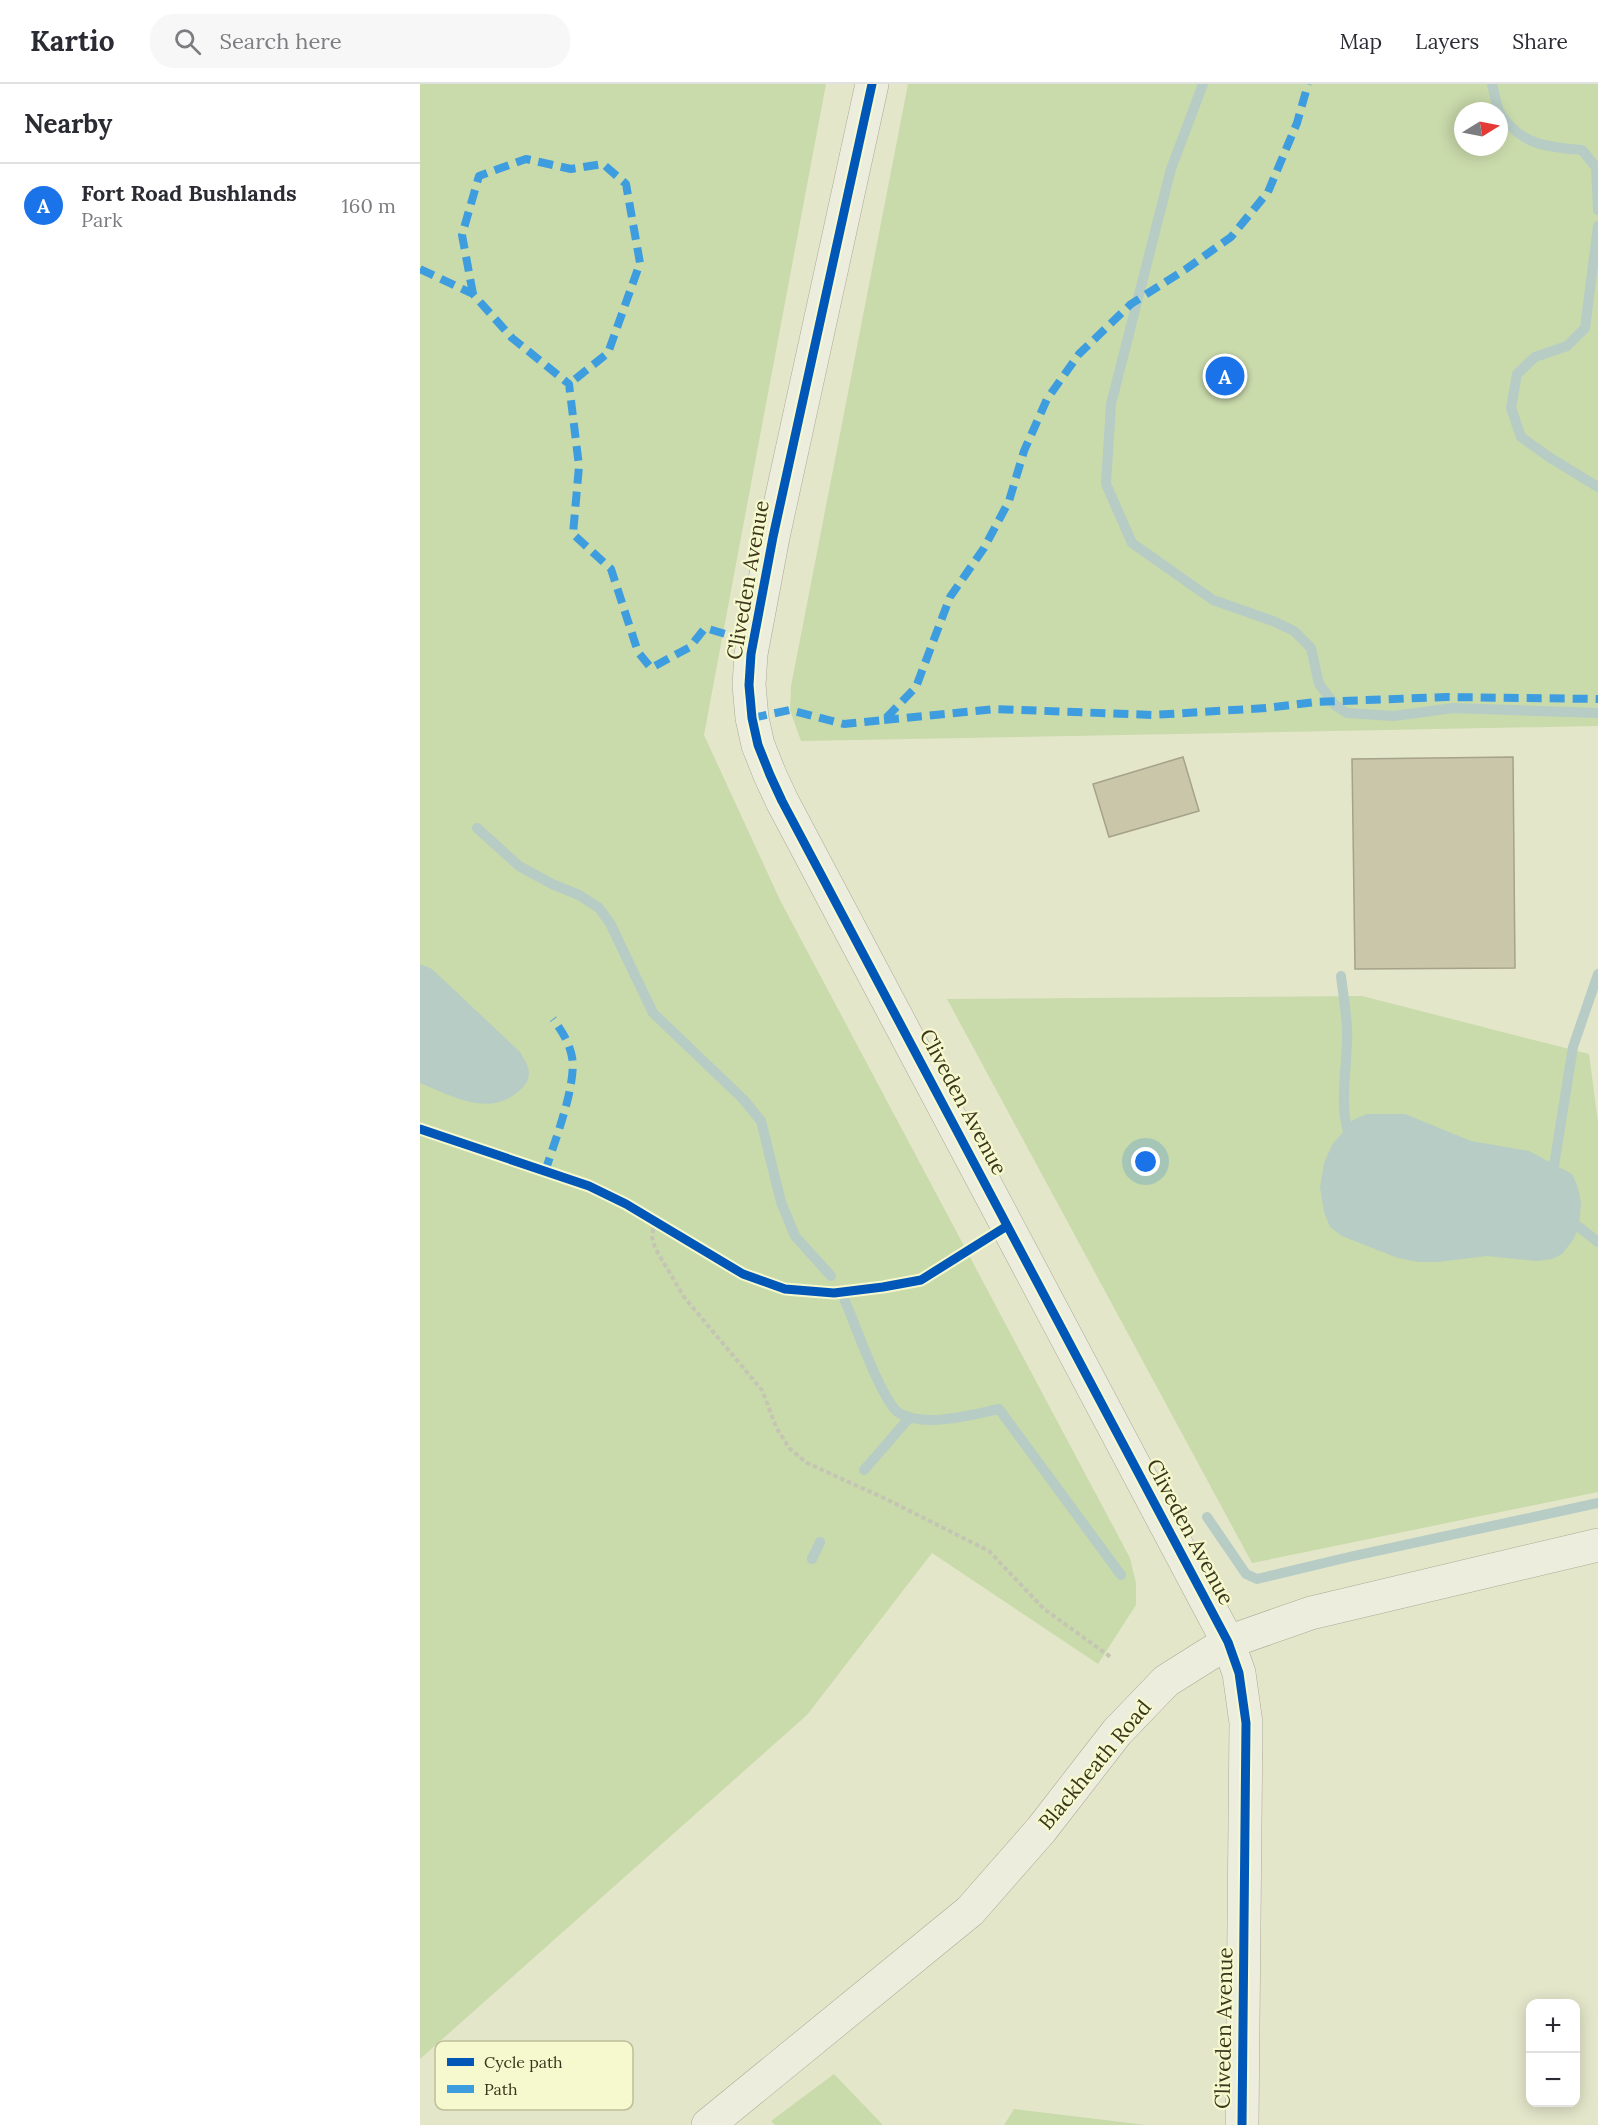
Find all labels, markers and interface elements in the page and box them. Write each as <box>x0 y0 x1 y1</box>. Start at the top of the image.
search box <box>150 14 570 68</box>
text: Kartio <box>30 23 114 59</box>
icon: search <box>171 25 204 58</box>
text: Search here <box>219 27 342 55</box>
text: Map <box>1339 28 1382 55</box>
text: Layers <box>1415 28 1479 55</box>
text: Share <box>1512 28 1568 55</box>
north arrow <box>1454 102 1508 156</box>
text: Nearby <box>24 107 112 140</box>
text: Fort Road Bushlands <box>81 179 297 207</box>
text: A <box>37 193 50 218</box>
text: 160 m <box>342 193 396 218</box>
text: Park <box>81 207 123 232</box>
pin: A <box>1206 354 1244 398</box>
street label: Cliveden Avenue <box>720 498 775 662</box>
street label: Cliveden Avenue <box>914 1024 1013 1179</box>
your location <box>1131 1147 1160 1176</box>
street label: Cliveden Avenue <box>1141 1454 1240 1609</box>
street label: Blackheath Road <box>1032 1694 1157 1835</box>
street label: Cliveden Avenue <box>1209 1947 1238 2109</box>
map controls <box>1526 1999 1580 2107</box>
button: + <box>1526 1999 1580 2053</box>
legend <box>435 2041 633 2110</box>
text: Cycle path <box>484 2052 563 2072</box>
button: − <box>1526 2053 1580 2107</box>
text: Path <box>484 2079 518 2099</box>

